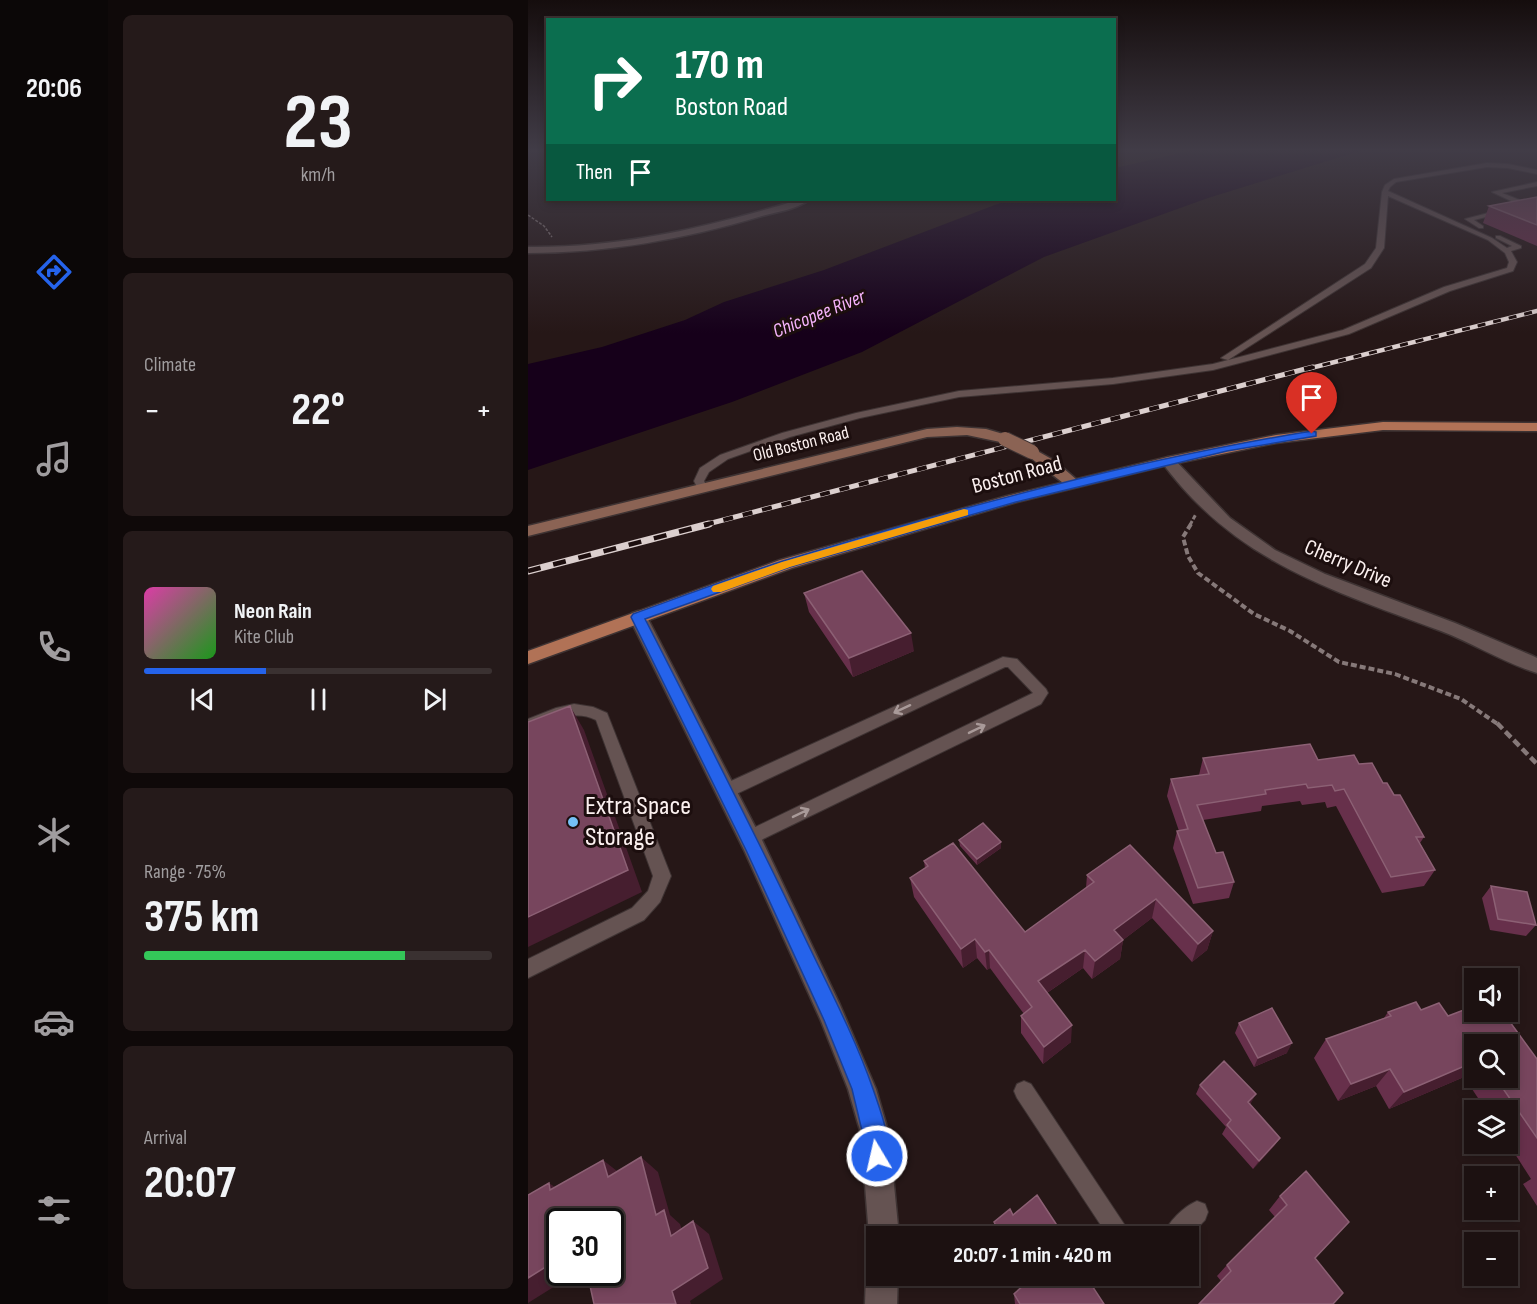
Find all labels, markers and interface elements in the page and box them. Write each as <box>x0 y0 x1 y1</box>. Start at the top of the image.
text: 170 m <box>675 40 764 91</box>
icon: right <box>576 42 654 120</box>
text: 20:06 <box>26 73 82 105</box>
text: 23 <box>283 77 353 170</box>
text: Boston Road <box>675 91 788 123</box>
icon: arrive <box>624 156 657 189</box>
text: Then <box>576 159 612 186</box>
text: km/h <box>301 163 335 187</box>
icon: directions <box>33 251 75 293</box>
water label: Chicopee River <box>769 284 870 343</box>
text: Climate <box>144 353 196 377</box>
pin <box>1286 372 1337 434</box>
icon: arrive <box>1295 381 1328 414</box>
text: 22° <box>291 383 345 438</box>
text: − <box>144 391 160 431</box>
text: + <box>476 391 492 431</box>
street label: Old Boston Road <box>751 422 851 466</box>
icon: music <box>33 438 75 480</box>
street label: Boston Road <box>969 450 1065 500</box>
street label: Cherry Drive <box>1300 534 1396 594</box>
text: Neon Rain <box>234 598 312 625</box>
text: Kite Club <box>234 625 294 649</box>
icon: phone <box>33 626 75 668</box>
icon: previous <box>186 683 219 716</box>
icon: pause <box>302 683 335 716</box>
icon: next <box>418 683 451 716</box>
one-way arrow <box>893 704 911 716</box>
one-way arrow <box>968 722 986 734</box>
place label: Extra Space Storage <box>585 790 691 853</box>
one-way arrow <box>792 806 810 818</box>
icon: climate <box>33 814 75 856</box>
marker: Extra Space Storage <box>566 815 580 829</box>
text: Range · 75% <box>144 860 226 884</box>
text: 375 km <box>144 890 259 945</box>
map controls <box>1464 968 1518 1286</box>
button: sound <box>1464 968 1518 1022</box>
icon: car <box>33 1001 75 1043</box>
button: search <box>1464 1034 1518 1088</box>
button: layers <box>1464 1100 1518 1154</box>
position arrow <box>845 1124 909 1188</box>
text: Arrival <box>144 1126 187 1150</box>
text: 20:07 <box>144 1156 236 1211</box>
button: + <box>1464 1166 1518 1220</box>
icon: filters <box>33 1189 75 1231</box>
speed limit sign: 30 <box>546 1208 624 1286</box>
button: − <box>1464 1232 1518 1286</box>
text: 20:07 · 1 min · 420 m <box>953 1242 1112 1269</box>

